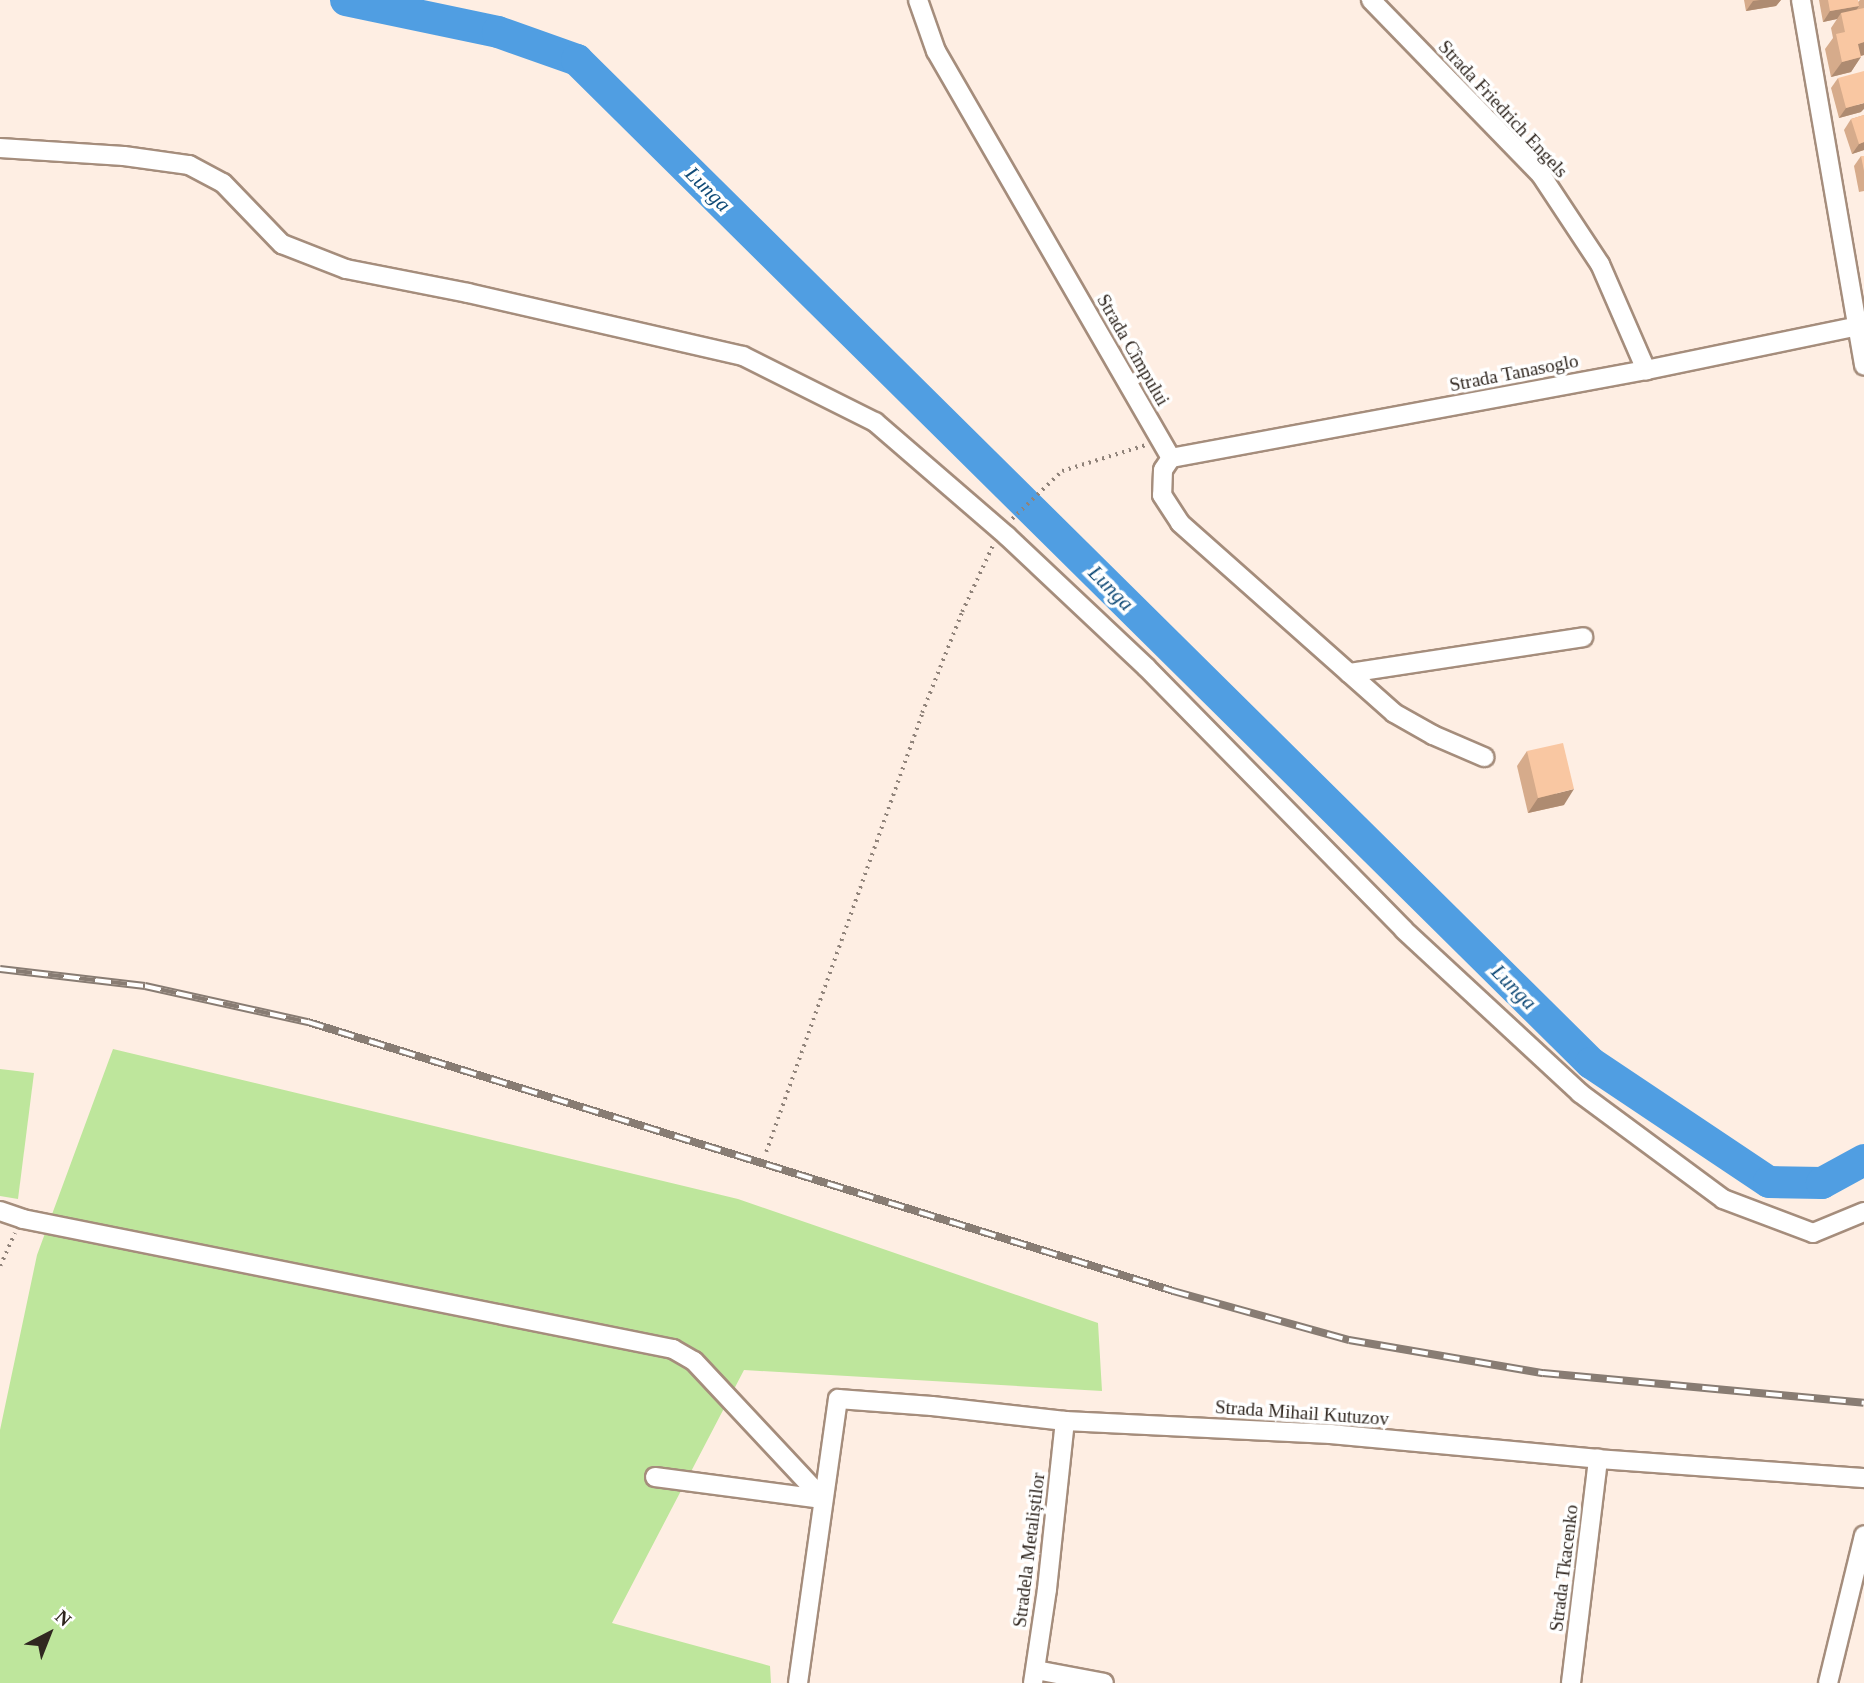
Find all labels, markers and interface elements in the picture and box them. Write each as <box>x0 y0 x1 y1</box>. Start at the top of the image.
street label: Strada Friedrich Engels <box>1433 36 1573 182</box>
water label: Lunga <box>680 161 736 217</box>
street label: Strada Cîmpului <box>1092 290 1174 410</box>
street label: Strada Tanasoglo <box>1447 349 1581 397</box>
water label: Lunga <box>1083 560 1139 616</box>
water label: Lunga <box>1486 959 1542 1015</box>
street label: Strada Mihail Kutuzov <box>1214 1396 1390 1430</box>
street label: Stradela Metaliștilor <box>1008 1471 1050 1629</box>
street label: Strada Tkacenko <box>1545 1503 1583 1633</box>
north arrow <box>14 1599 84 1669</box>
text: N <box>51 1606 76 1630</box>

